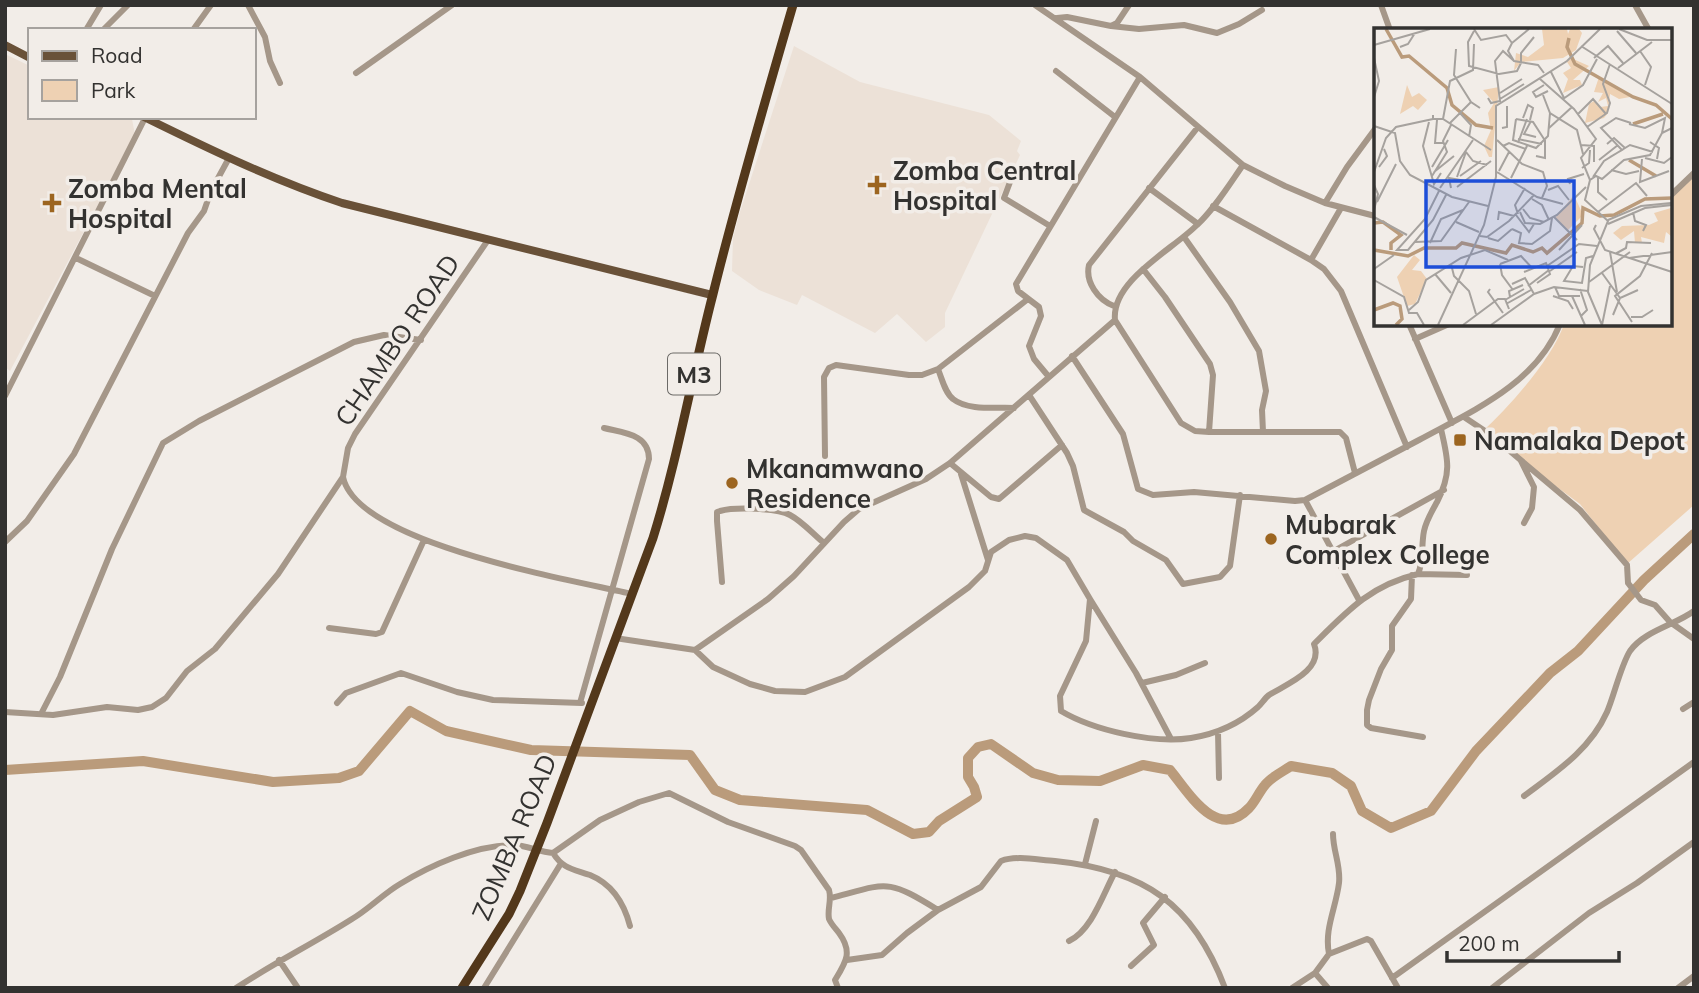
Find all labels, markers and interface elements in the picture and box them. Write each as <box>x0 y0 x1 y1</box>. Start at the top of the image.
legend <box>28 28 256 119</box>
inset map <box>1374 28 1671 326</box>
text: Road <box>91 42 142 68</box>
text: Park <box>91 77 135 103</box>
place label: Zomba Central Hospital <box>893 154 1076 217</box>
place label: Zomba Mental Hospital <box>68 172 247 235</box>
marker: Zomba Central Hospital <box>867 175 887 195</box>
marker: Zomba Mental Hospital <box>42 193 62 213</box>
street label: CHAMBO ROAD <box>327 248 467 432</box>
road number: M3 <box>668 354 720 394</box>
place label: Namalaka Depot <box>1474 424 1685 457</box>
marker: Namalaka Depot <box>1452 432 1468 448</box>
place label: Mkanamwano Residence <box>746 452 924 515</box>
marker: Mkanamwano Residence <box>724 475 740 491</box>
place label: Mubarak Complex College <box>1285 508 1490 571</box>
marker: Mubarak Complex College <box>1263 531 1279 547</box>
street label: ZOMBA ROAD <box>464 749 564 925</box>
scale bar <box>1447 920 1618 964</box>
text: 200 m <box>1458 930 1520 956</box>

